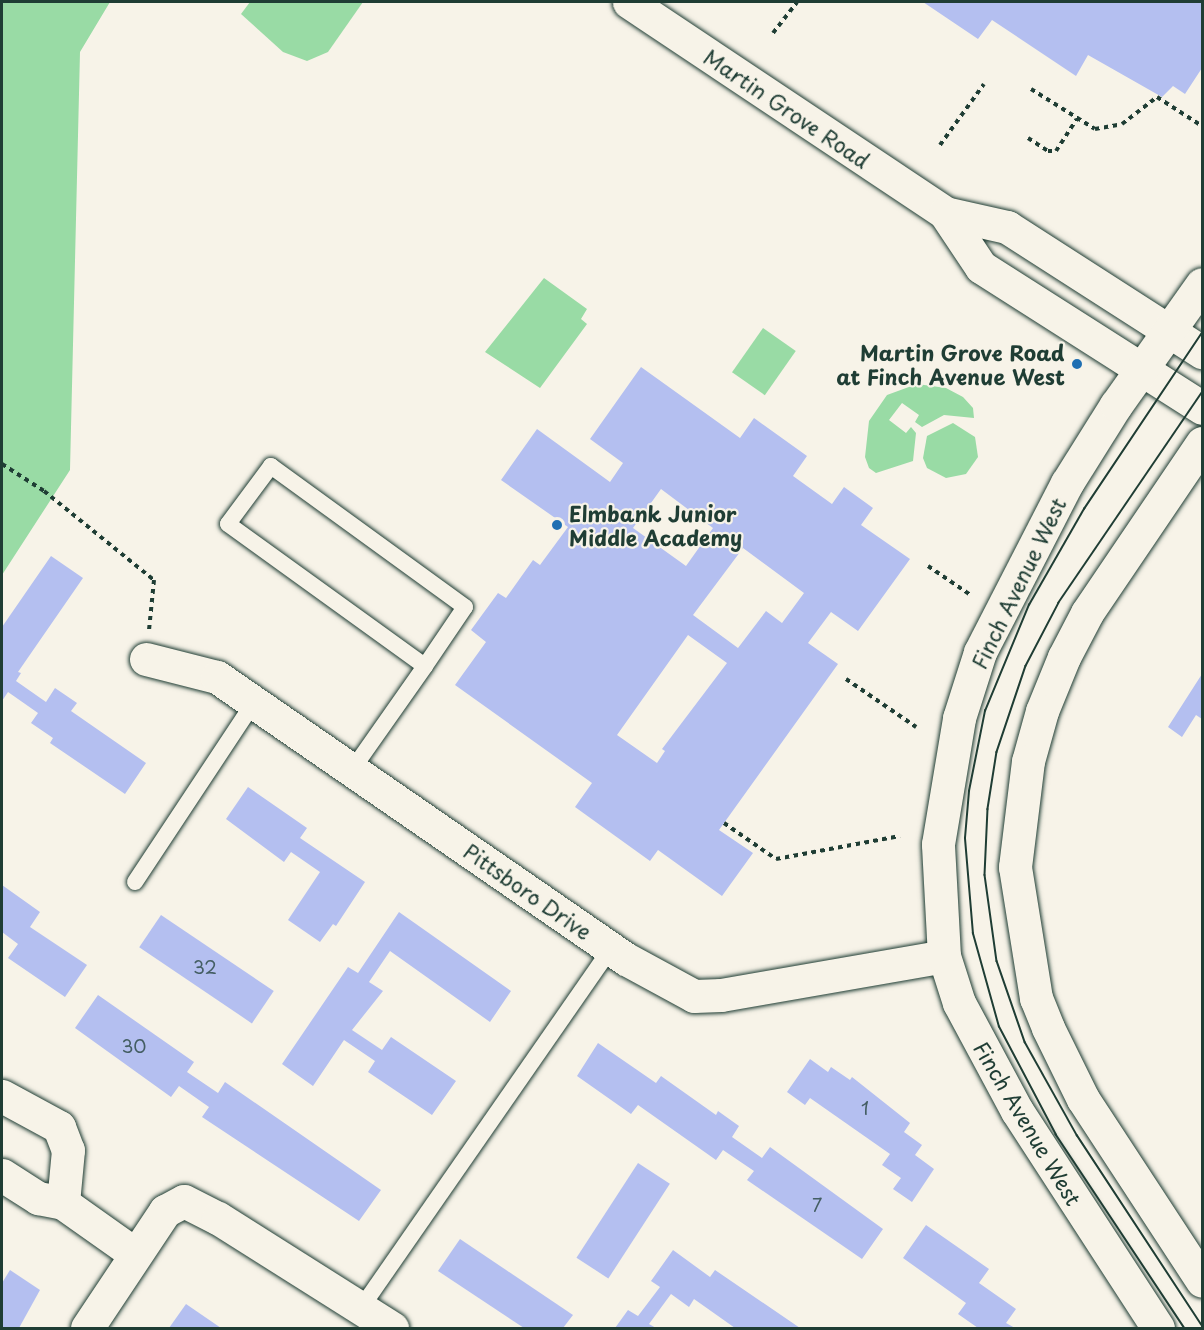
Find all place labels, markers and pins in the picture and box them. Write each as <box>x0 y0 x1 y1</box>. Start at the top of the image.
place label: Martin Grove Road at Finch Avenue West <box>838 339 1065 389</box>
marker: Martin Grove Road at Finch Avenue West <box>1070 357 1084 371</box>
place label: Elmbank Junior Middle Academy <box>569 500 744 550</box>
marker: Elmbank Junior Middle Academy <box>550 518 564 532</box>

